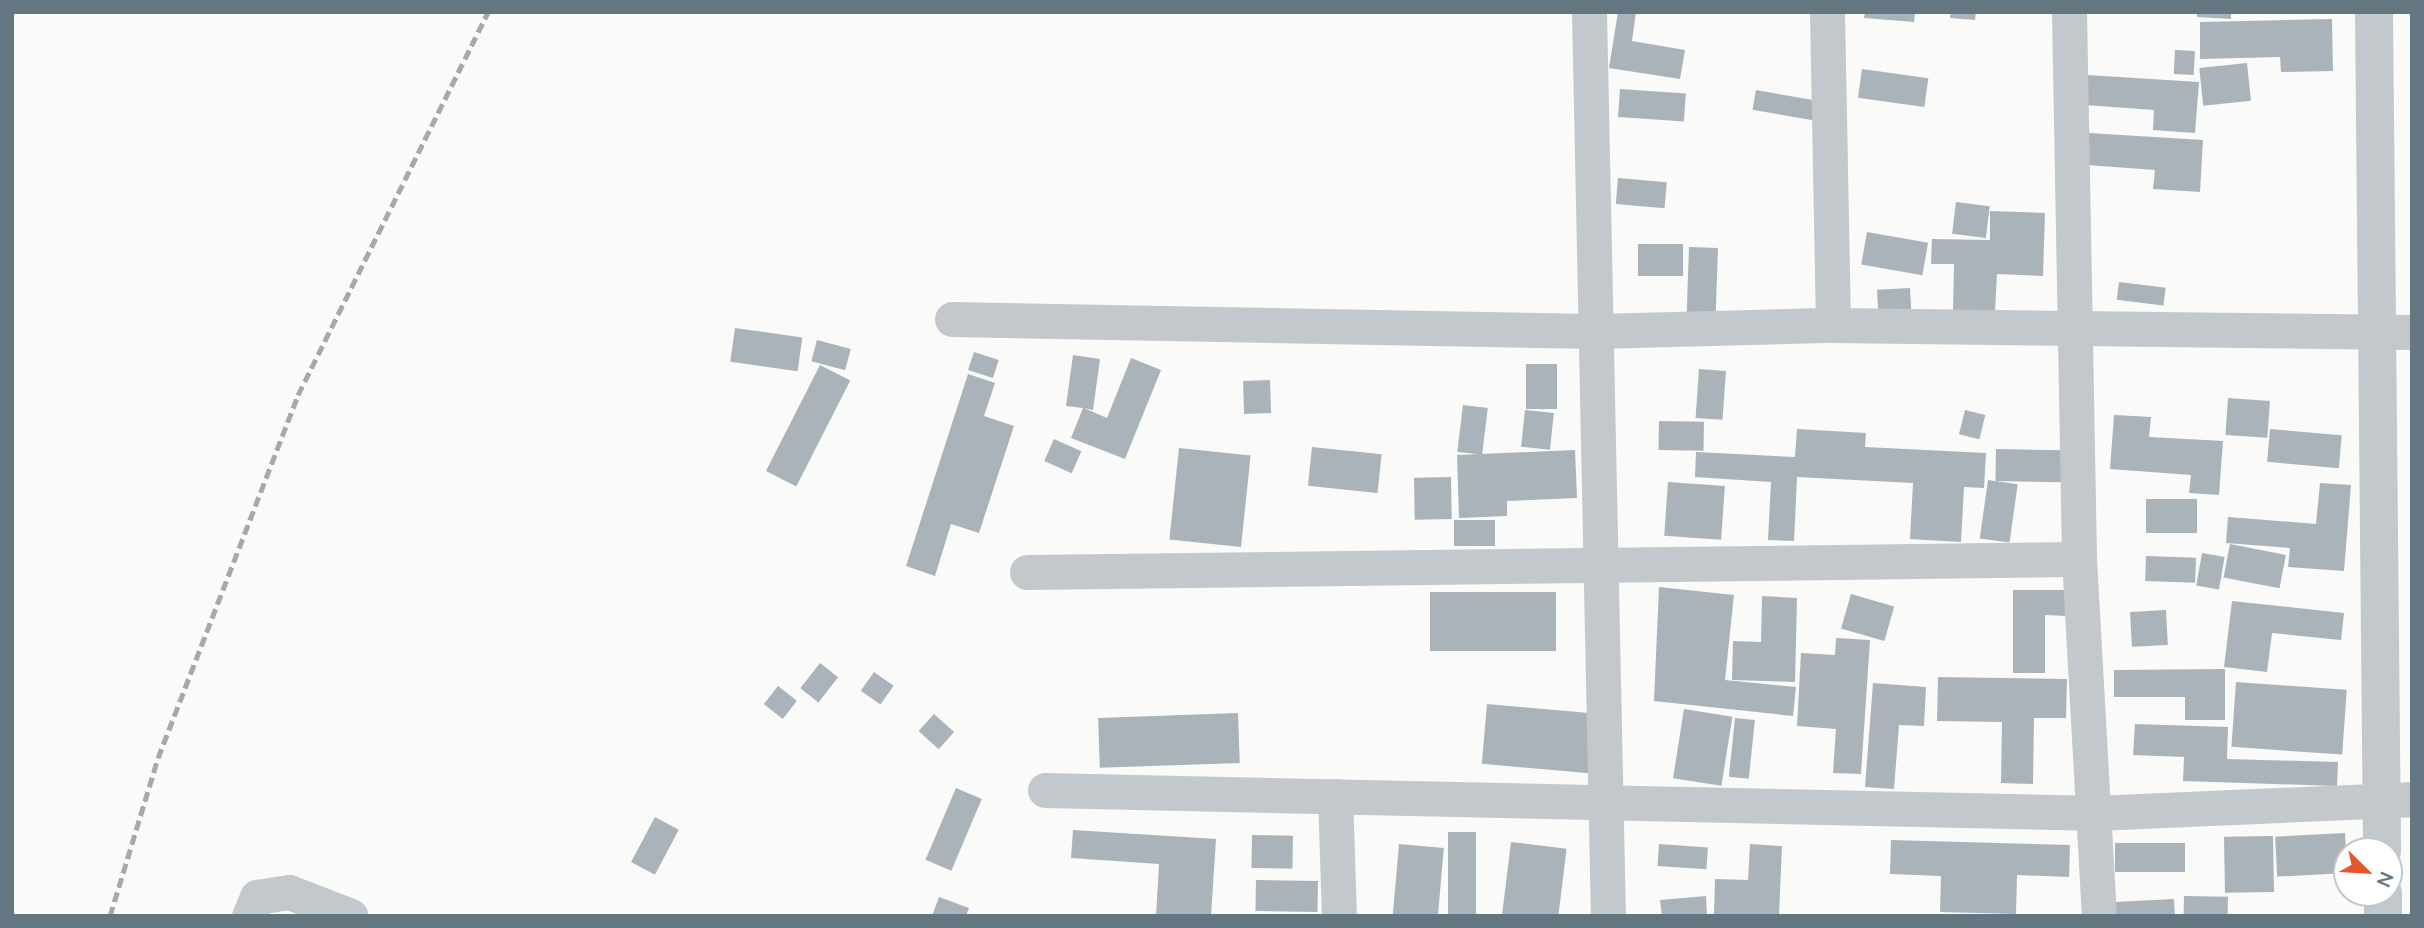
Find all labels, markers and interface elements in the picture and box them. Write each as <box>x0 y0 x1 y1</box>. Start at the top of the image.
north arrow <box>2333 837 2403 907</box>
text: N <box>2371 868 2399 891</box>

